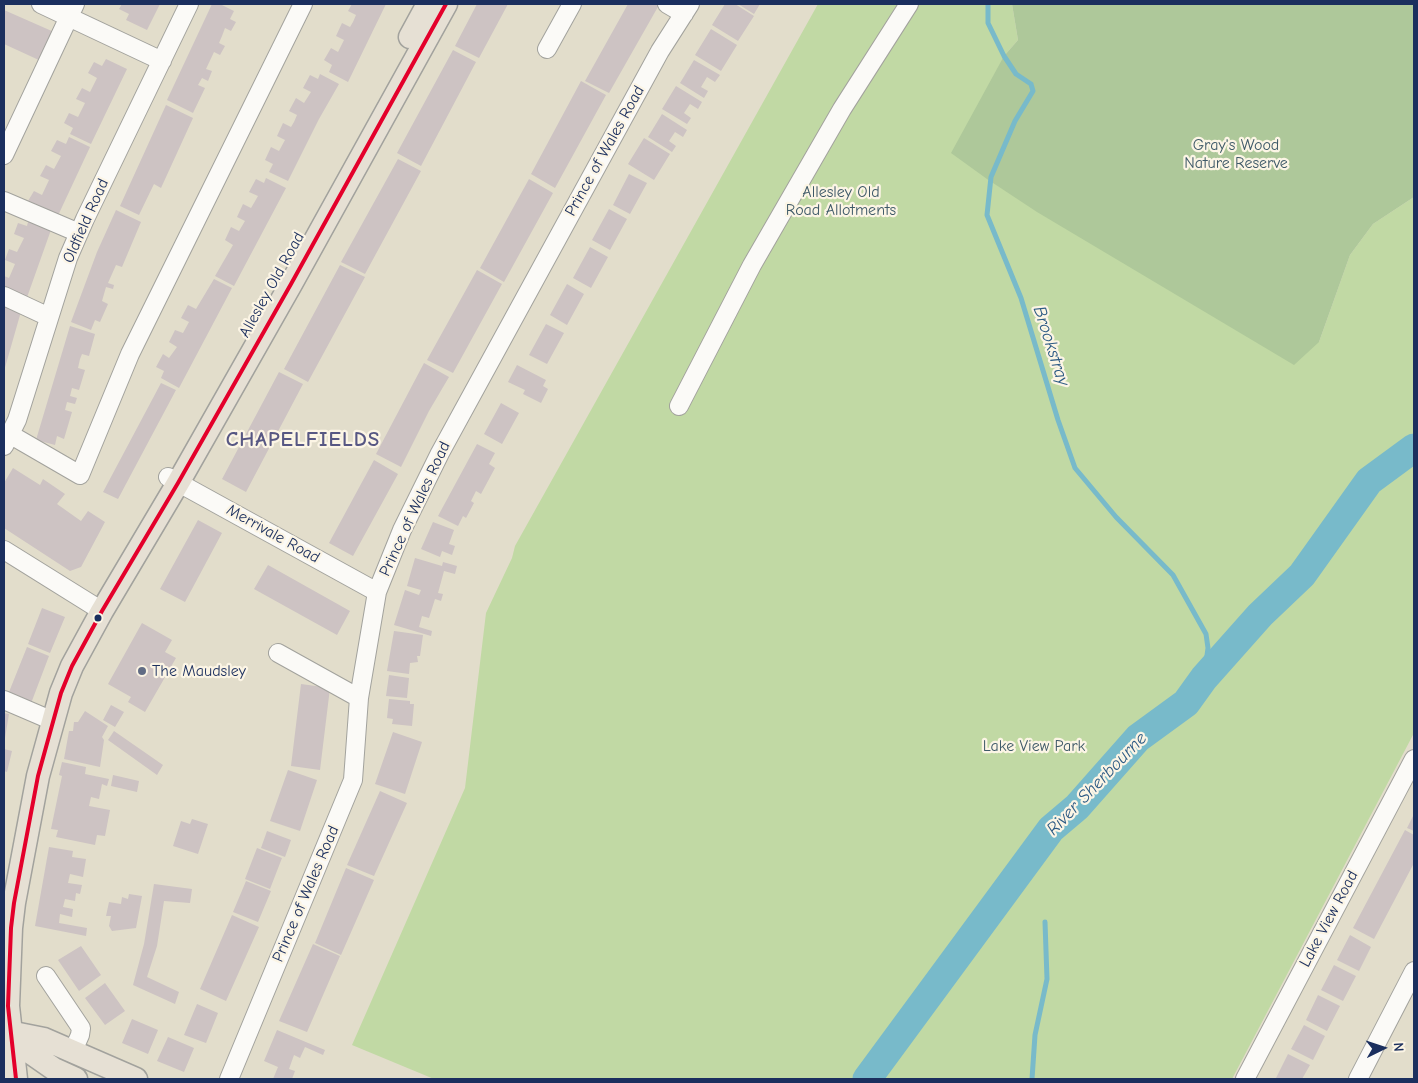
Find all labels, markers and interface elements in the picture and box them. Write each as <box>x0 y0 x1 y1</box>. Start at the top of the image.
street label: Prince of Wales Road <box>561 82 649 220</box>
park label: Gray's Wood Nature Reserve <box>1184 135 1288 173</box>
street label: Oldfield Road <box>59 176 113 266</box>
park label: Allesley Old Road Allotments <box>786 182 896 220</box>
street label: Allesley Old Road <box>235 229 309 341</box>
water label: Brookstray <box>1028 303 1074 389</box>
district label: CHAPELFIELDS <box>224 427 382 453</box>
street label: Prince of Wales Road <box>375 439 455 579</box>
street label: Merrivale Road <box>223 500 323 568</box>
unlabelled marker <box>93 613 103 623</box>
place label: The Maudsley <box>152 661 246 681</box>
marker: The Maudsley <box>136 665 148 677</box>
water label: River Sherbourne <box>1042 728 1152 840</box>
park label: Lake View Park <box>983 736 1085 756</box>
street label: Prince of Wales Road <box>269 823 343 965</box>
street label: Lake View Road <box>1296 868 1362 970</box>
north arrow <box>1358 1023 1408 1073</box>
text: N <box>1390 1042 1407 1052</box>

